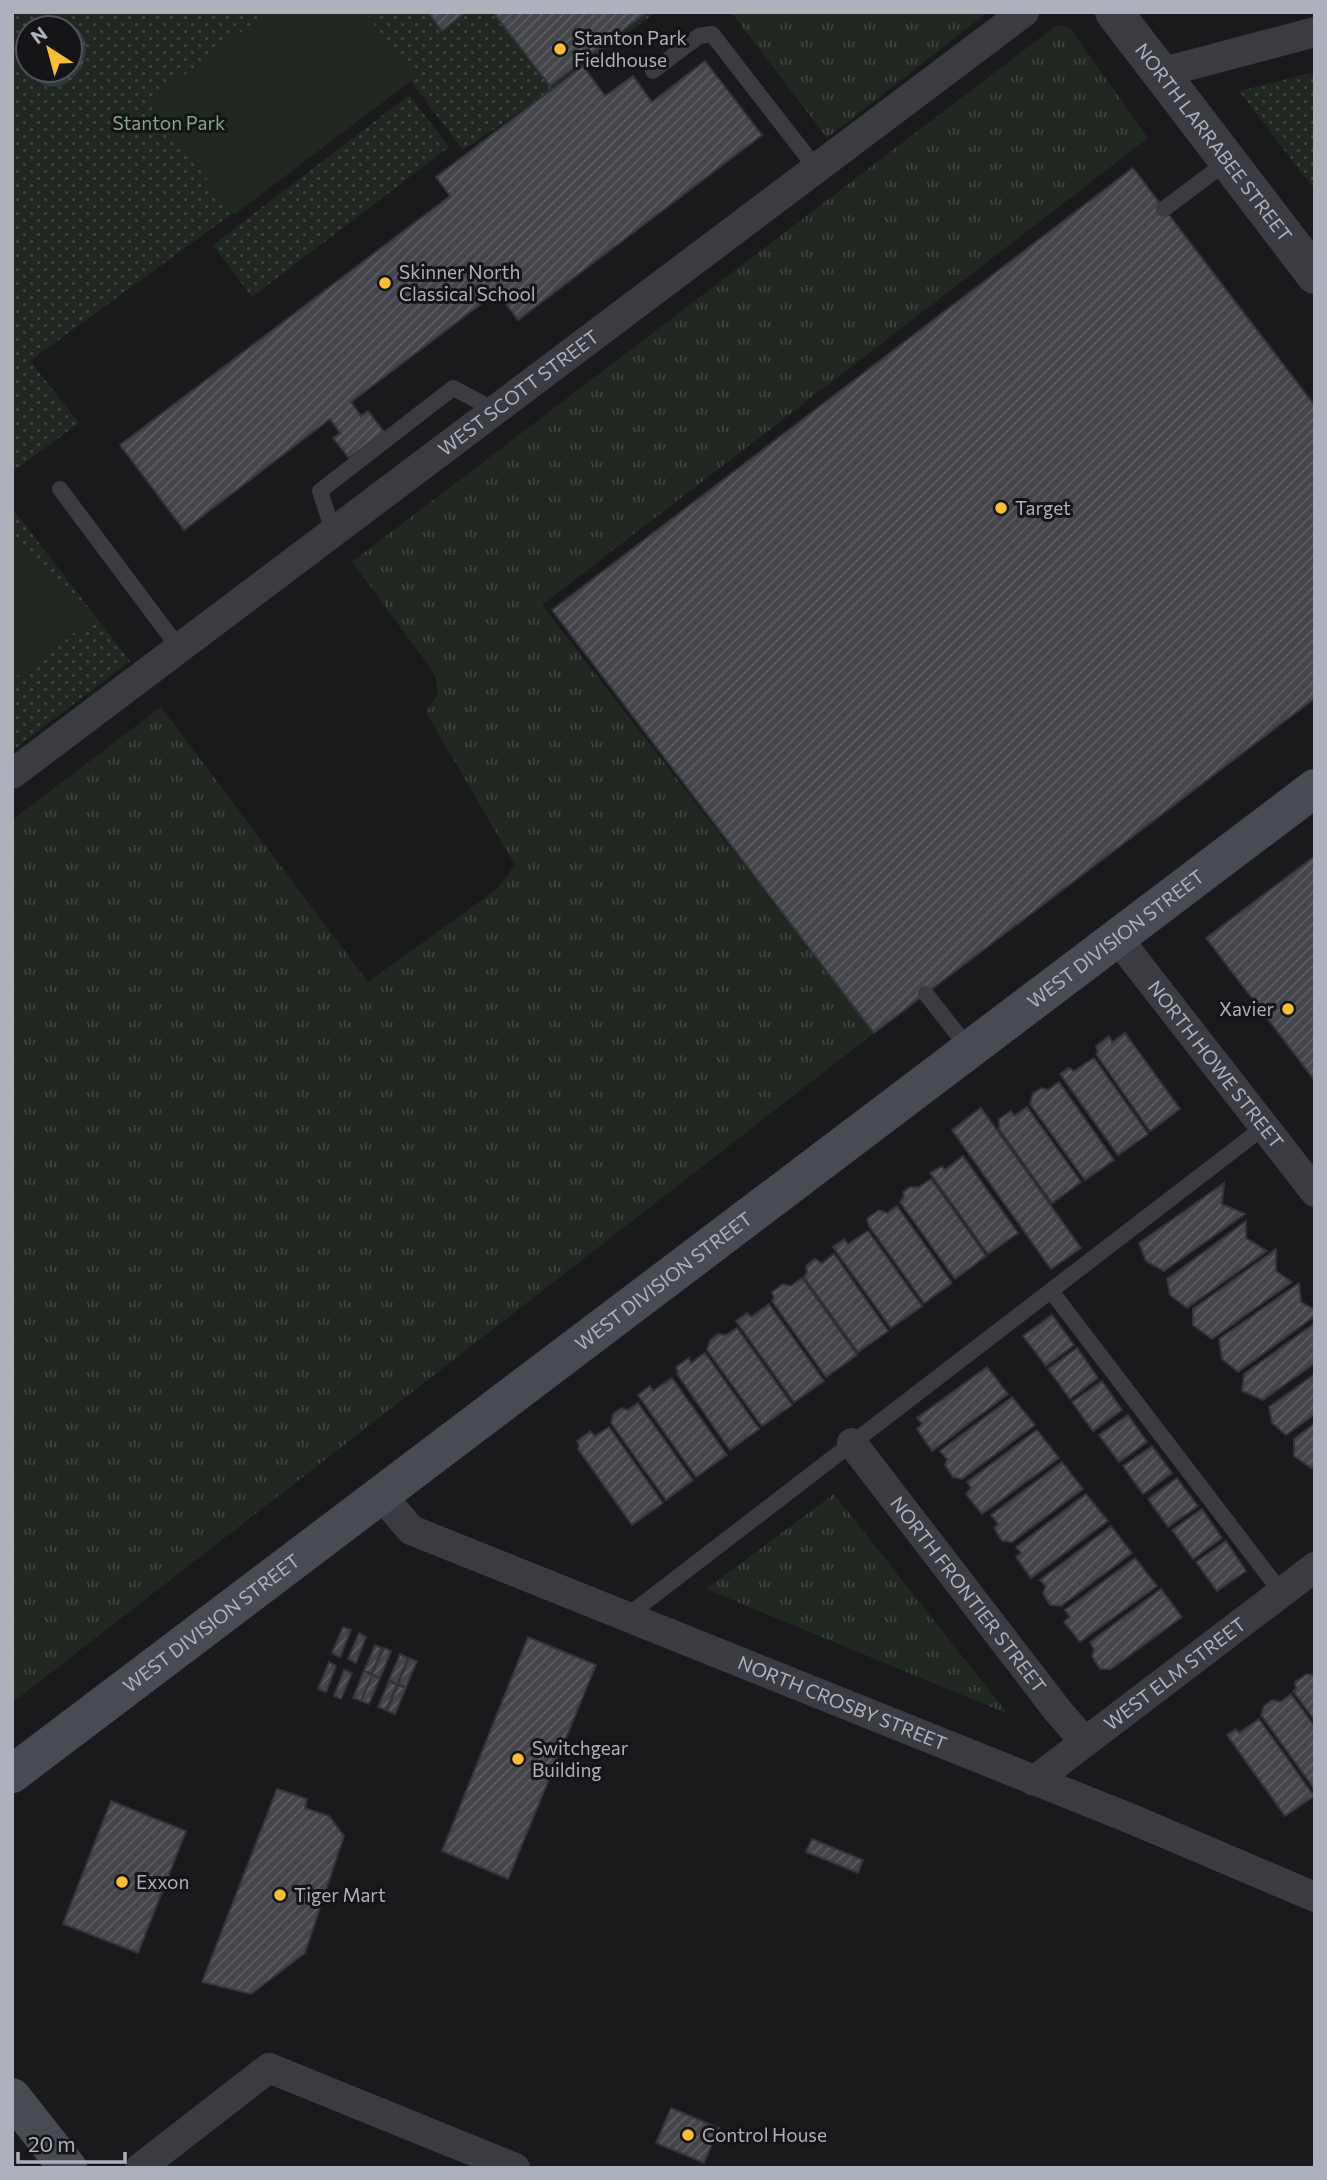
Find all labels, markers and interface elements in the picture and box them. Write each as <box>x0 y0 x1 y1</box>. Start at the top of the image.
north arrow <box>14 14 84 84</box>
text: N <box>26 21 51 48</box>
place label: Stanton Park Fieldhouse <box>574 26 687 71</box>
street label: NORTH LARRABEE STREET <box>1131 38 1297 246</box>
marker: Stanton Park Fieldhouse <box>552 41 568 57</box>
park label: Stanton Park <box>113 111 225 134</box>
place label: Skinner North Classical School <box>399 260 536 305</box>
marker: Skinner North Classical School <box>377 275 393 291</box>
street label: WEST SCOTT STREET <box>433 324 603 460</box>
place label: Target <box>1015 496 1071 519</box>
marker: Target <box>993 500 1009 516</box>
street label: WEST DIVISION STREET <box>1022 864 1208 1013</box>
street label: NORTH HOWE STREET <box>1144 976 1289 1153</box>
place label: Xavier <box>1219 997 1274 1020</box>
marker: Xavier <box>1280 1001 1296 1017</box>
street label: WEST DIVISION STREET <box>570 1206 756 1355</box>
street label: NORTH FRONTIER STREET <box>886 1491 1051 1697</box>
street label: WEST DIVISION STREET <box>118 1549 304 1697</box>
street label: WEST ELM STREET <box>1099 1612 1250 1735</box>
street label: NORTH CROSBY STREET <box>735 1650 950 1755</box>
place label: Switchgear Building <box>532 1736 629 1781</box>
marker: Switchgear Building <box>510 1751 526 1767</box>
place label: Exxon <box>136 1870 189 1893</box>
marker: Exxon <box>114 1874 130 1890</box>
place label: Tiger Mart <box>294 1883 386 1906</box>
marker: Tiger Mart <box>272 1887 288 1903</box>
scale bar <box>18 2120 124 2164</box>
place label: Control House <box>702 2123 827 2146</box>
marker: Control House <box>680 2127 696 2143</box>
text: 20 m <box>28 2131 76 2156</box>

